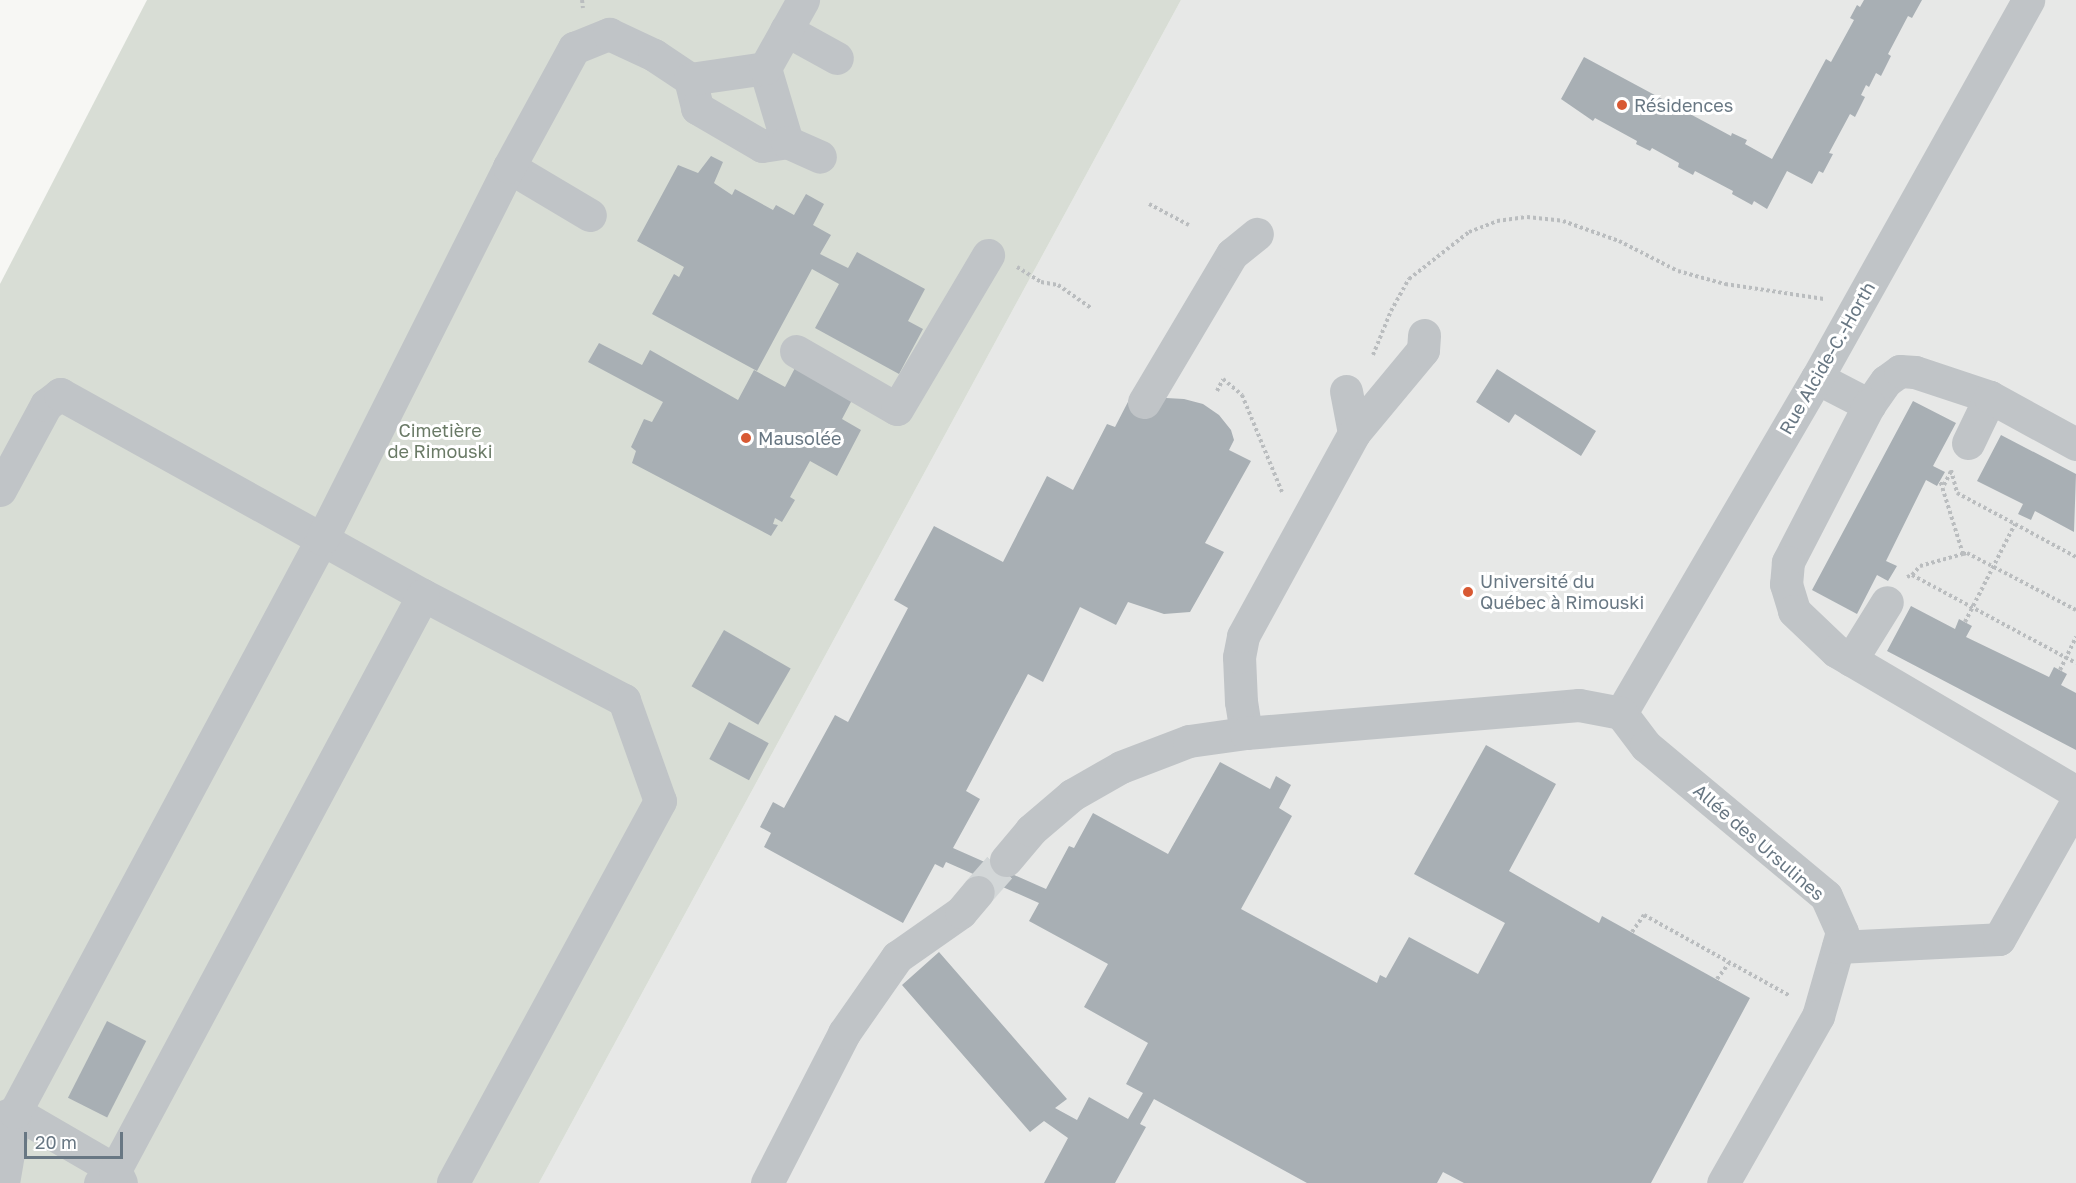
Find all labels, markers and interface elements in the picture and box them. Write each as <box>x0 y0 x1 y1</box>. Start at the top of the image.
place label: Résidences <box>1634 94 1733 116</box>
marker: Résidences <box>1615 98 1629 112</box>
street label: Rue Alcide-C.-Horth <box>1775 278 1879 438</box>
park label: Cimetière de Rimouski <box>387 420 493 462</box>
place label: Mausolée <box>758 427 841 449</box>
marker: Mausolée <box>739 431 753 445</box>
place label: Université du Québec à Rimouski <box>1480 571 1644 614</box>
marker: Université du Québec à Rimouski <box>1461 585 1475 599</box>
street label: Allée des Ursulines <box>1689 779 1829 905</box>
scale bar <box>27 1120 126 1158</box>
text: 20 m <box>35 1131 77 1153</box>

